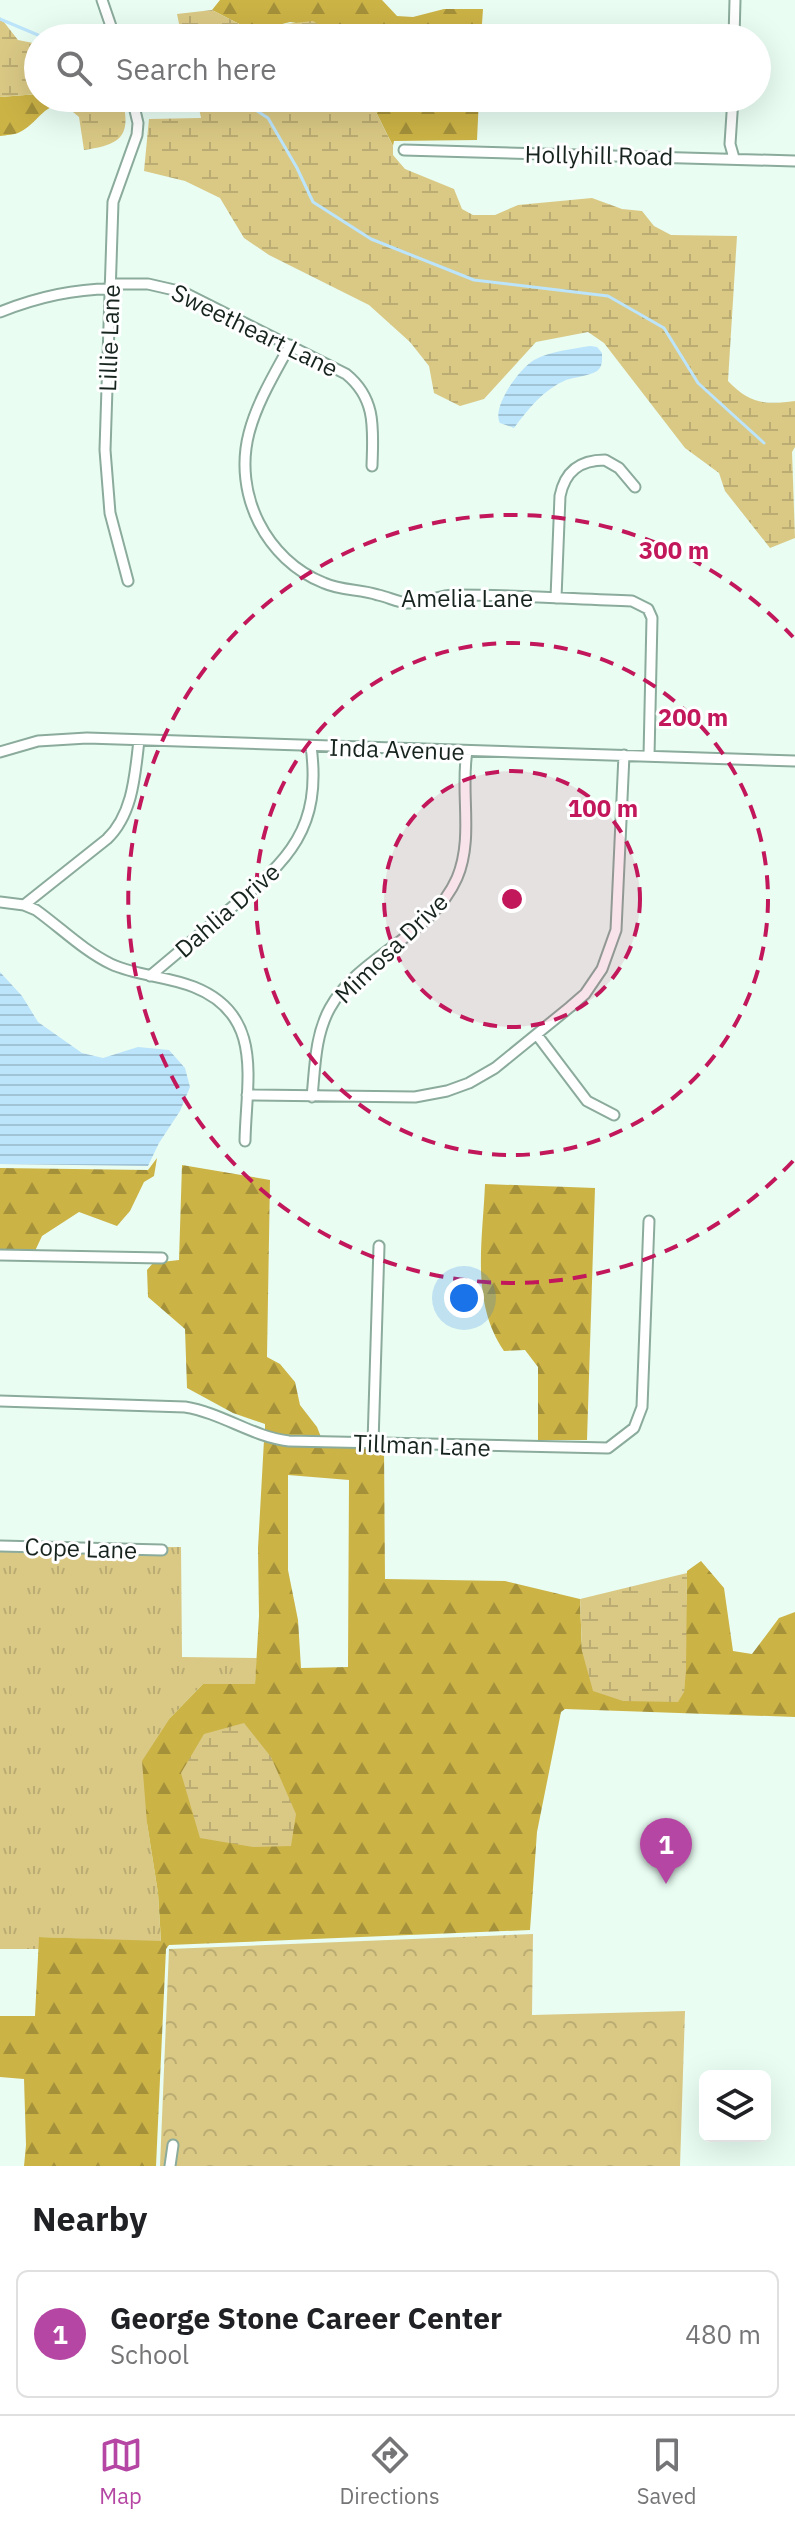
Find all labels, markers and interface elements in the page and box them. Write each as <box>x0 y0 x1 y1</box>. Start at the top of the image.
search box <box>24 24 771 112</box>
icon: search <box>52 46 96 90</box>
text: Search here <box>116 49 277 88</box>
street label: Hollyhill Road <box>524 138 674 172</box>
street label: Sweetheart Lane <box>167 276 343 384</box>
street label: Lillie Lane <box>91 284 127 392</box>
text: 300 m <box>639 534 709 566</box>
street label: Amelia Lane <box>401 582 533 614</box>
text: 200 m <box>658 701 728 733</box>
street label: Inda Avenue <box>329 731 465 767</box>
text: 100 m <box>568 792 638 824</box>
street label: Dahlia Drive <box>168 856 286 964</box>
centre of rings <box>498 885 526 913</box>
street label: Mimosa Drive <box>327 886 455 1010</box>
your location <box>444 1278 484 1318</box>
street label: Tillman Lane <box>353 1427 491 1463</box>
street label: Cope Lane <box>24 1530 138 1566</box>
pin: 1 <box>640 1818 692 1884</box>
map controls <box>699 2070 771 2142</box>
button: layers <box>699 2070 771 2142</box>
text: Nearby <box>32 2196 147 2240</box>
text: George Stone Career Center <box>110 2298 502 2337</box>
text: 1 <box>52 2317 68 2351</box>
text: 480 m <box>685 2317 761 2351</box>
text: School <box>110 2337 189 2371</box>
tab: Map <box>99 2433 143 2510</box>
tab: Directions <box>340 2433 440 2510</box>
tab: Saved <box>637 2433 696 2510</box>

